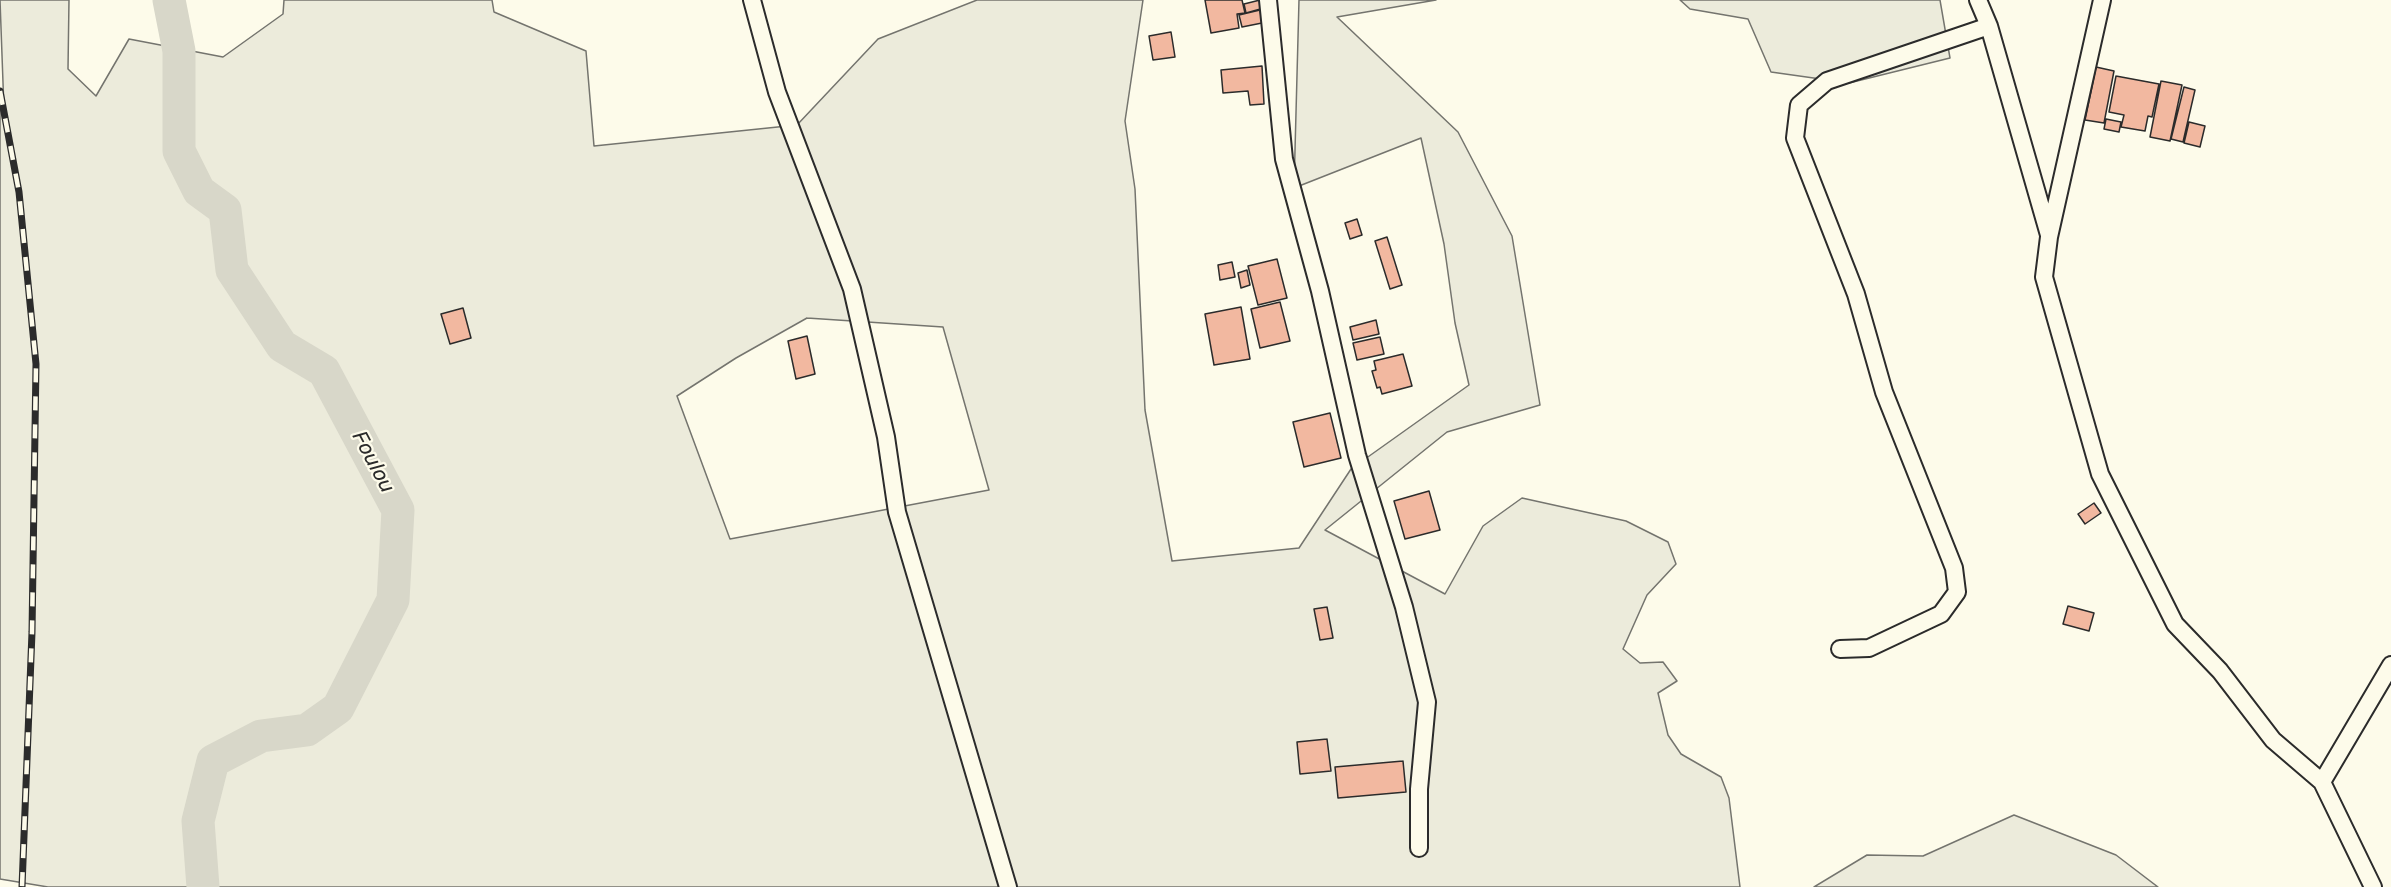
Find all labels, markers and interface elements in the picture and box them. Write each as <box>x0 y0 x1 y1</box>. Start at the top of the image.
water label: Foulou <box>346 427 400 497</box>

